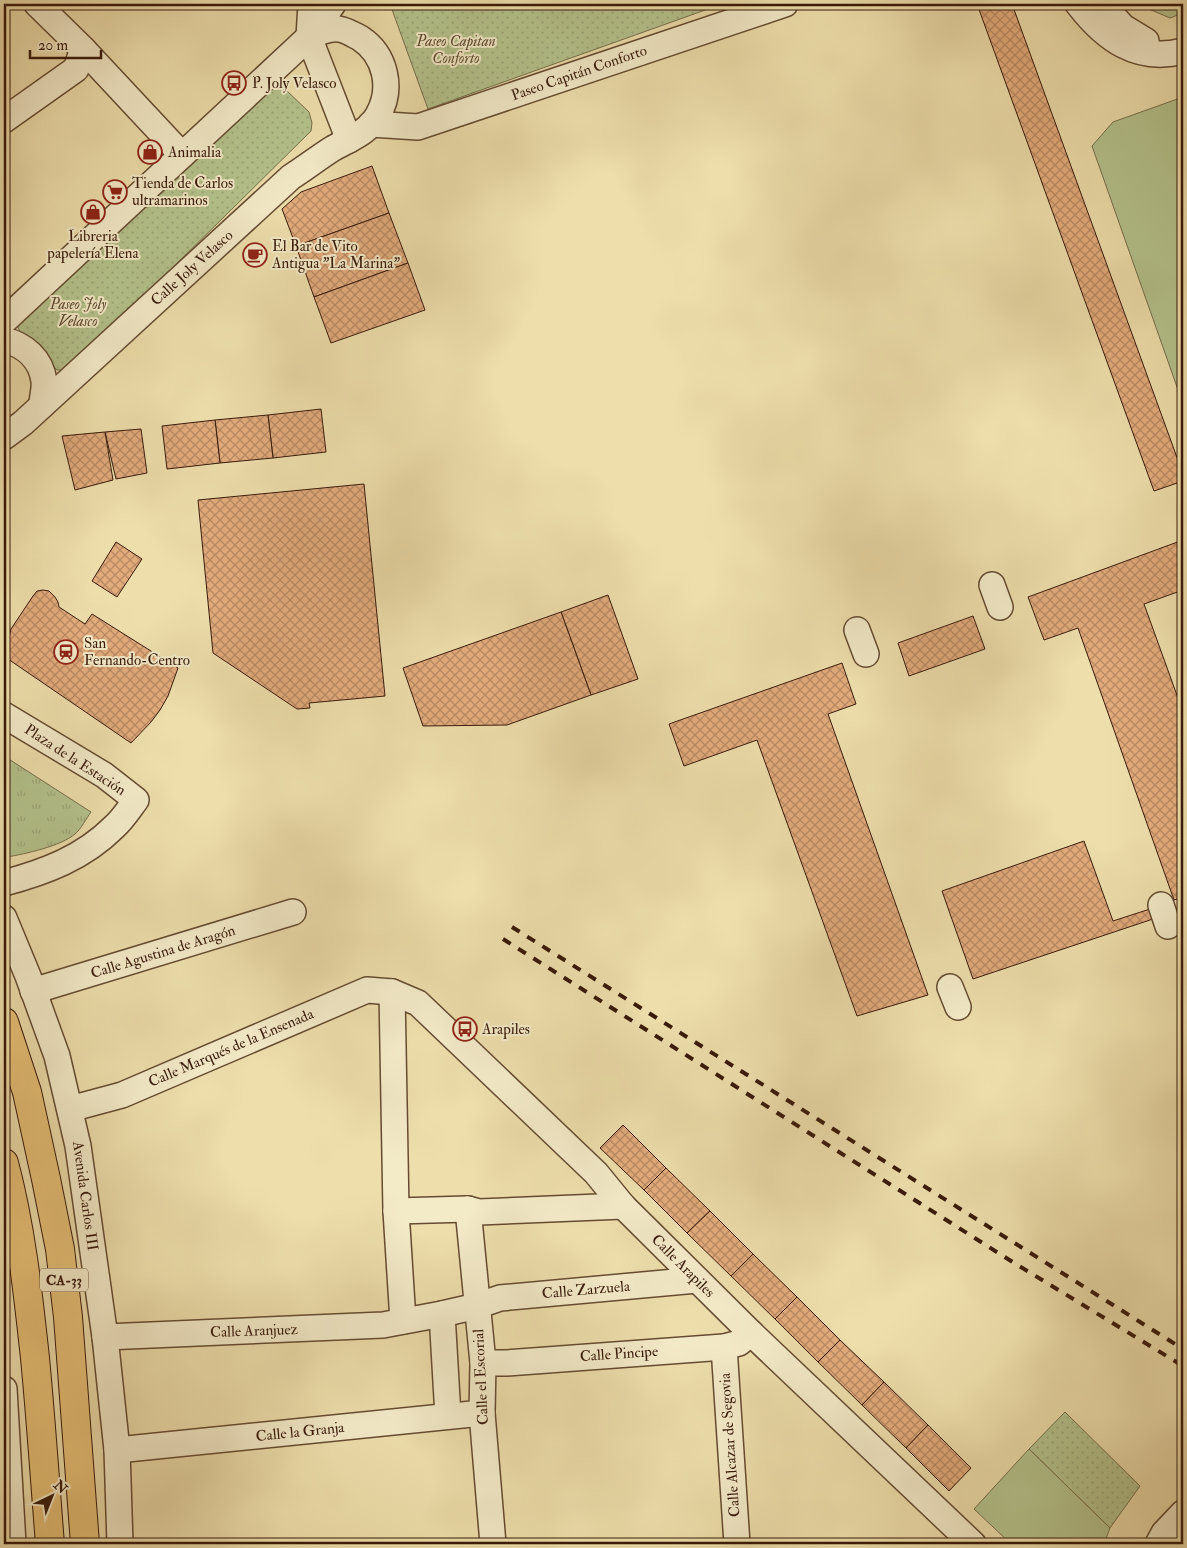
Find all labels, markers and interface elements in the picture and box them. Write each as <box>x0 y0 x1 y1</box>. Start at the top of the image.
scale bar <box>30 28 101 60</box>
park label: Paseo Capitan Conforto <box>415 32 496 68</box>
text: 20 m <box>38 36 68 55</box>
street label: Paseo Capitán Conforto <box>509 41 650 106</box>
bus stop icon: P. Joly Velasco <box>221 70 247 96</box>
place label: P. Joly Velasco <box>252 74 337 94</box>
shop icon: Animalia <box>137 139 163 165</box>
place label: Animalia <box>167 143 222 162</box>
place label: Tienda de Carlos ultramarinos <box>132 174 233 210</box>
supermarket icon: Tienda de Carlos ultramarinos <box>102 179 128 205</box>
shop icon: Libreria papelería Elena <box>80 199 106 225</box>
street label: Calle Joly Velasco <box>147 226 238 311</box>
place label: Libreria papelería Elena <box>46 227 139 264</box>
place label: El Bar de Vito Antigua "La Marina" <box>271 237 400 273</box>
cafe icon: El Bar de Vito Antigua "La Marina" <box>242 242 268 268</box>
park label: Paseo Joly Velasco <box>49 295 107 331</box>
place label: San Fernando-Centro <box>84 634 190 670</box>
station icon: San Fernando-Centro <box>53 639 79 665</box>
street label: Plaza de la Estación <box>21 720 130 800</box>
street label: Calle Agustina de Aragón <box>88 921 238 983</box>
street label: Calle Marqués de la Ensenada <box>145 1004 317 1091</box>
bus stop icon: Arapiles <box>452 1016 478 1042</box>
place label: Arapiles <box>481 1020 530 1040</box>
street label: Avenida Carlos III <box>68 1139 102 1252</box>
street label: Calle Arapiles <box>647 1230 719 1302</box>
road number: CA-33 <box>40 1268 88 1292</box>
street label: Calle Zarzuela <box>541 1277 632 1303</box>
street label: Calle Aranjuez <box>210 1320 298 1342</box>
street label: Calle el Escorial <box>469 1328 493 1426</box>
street label: Calle Pincipe <box>579 1342 659 1367</box>
street label: Calle Alcazar de Segovia <box>715 1372 745 1518</box>
street label: Calle la Granja <box>255 1418 346 1446</box>
north arrow <box>28 1470 78 1520</box>
text: N <box>49 1476 71 1498</box>

